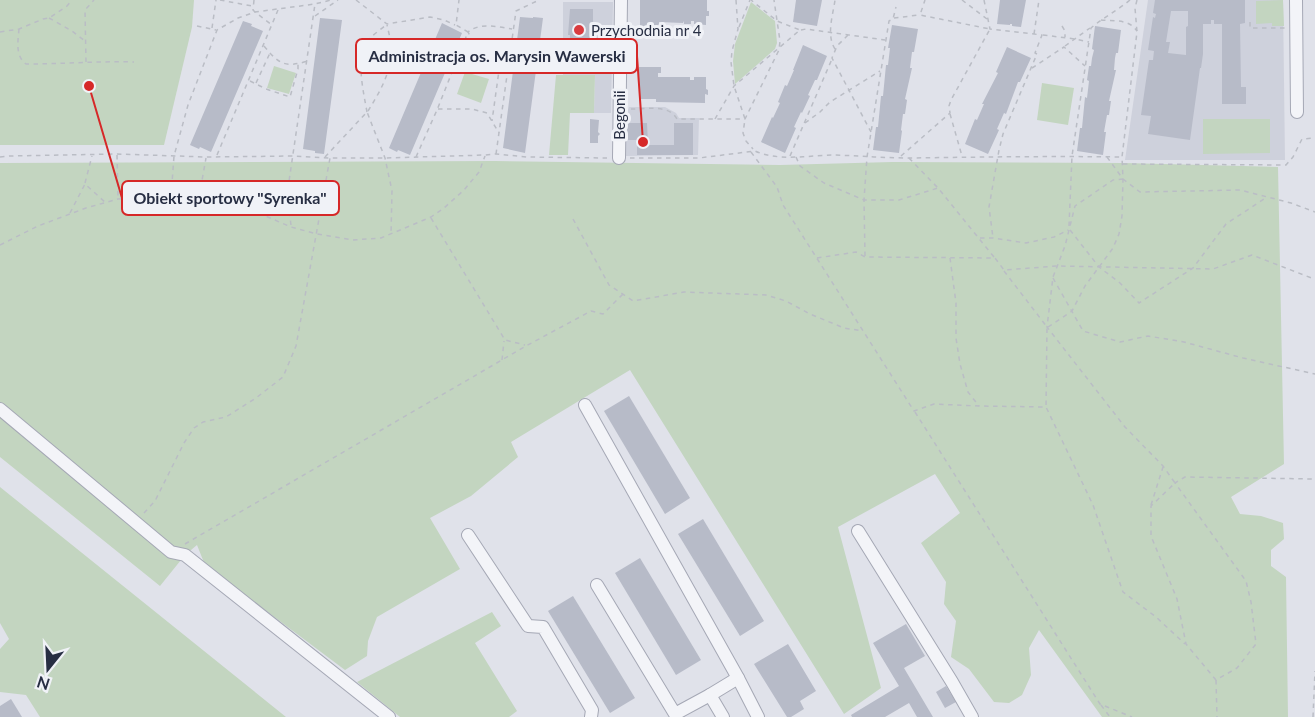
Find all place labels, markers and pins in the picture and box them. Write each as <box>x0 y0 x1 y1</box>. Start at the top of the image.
place label: Przychodnia nr 4 <box>591 21 702 39</box>
marker: Przychodnia nr 4 <box>572 23 586 37</box>
callout: Administracja os. Marysin Wawerski <box>356 39 637 73</box>
callout: Obiekt sportowy "Syrenka" <box>122 181 339 215</box>

